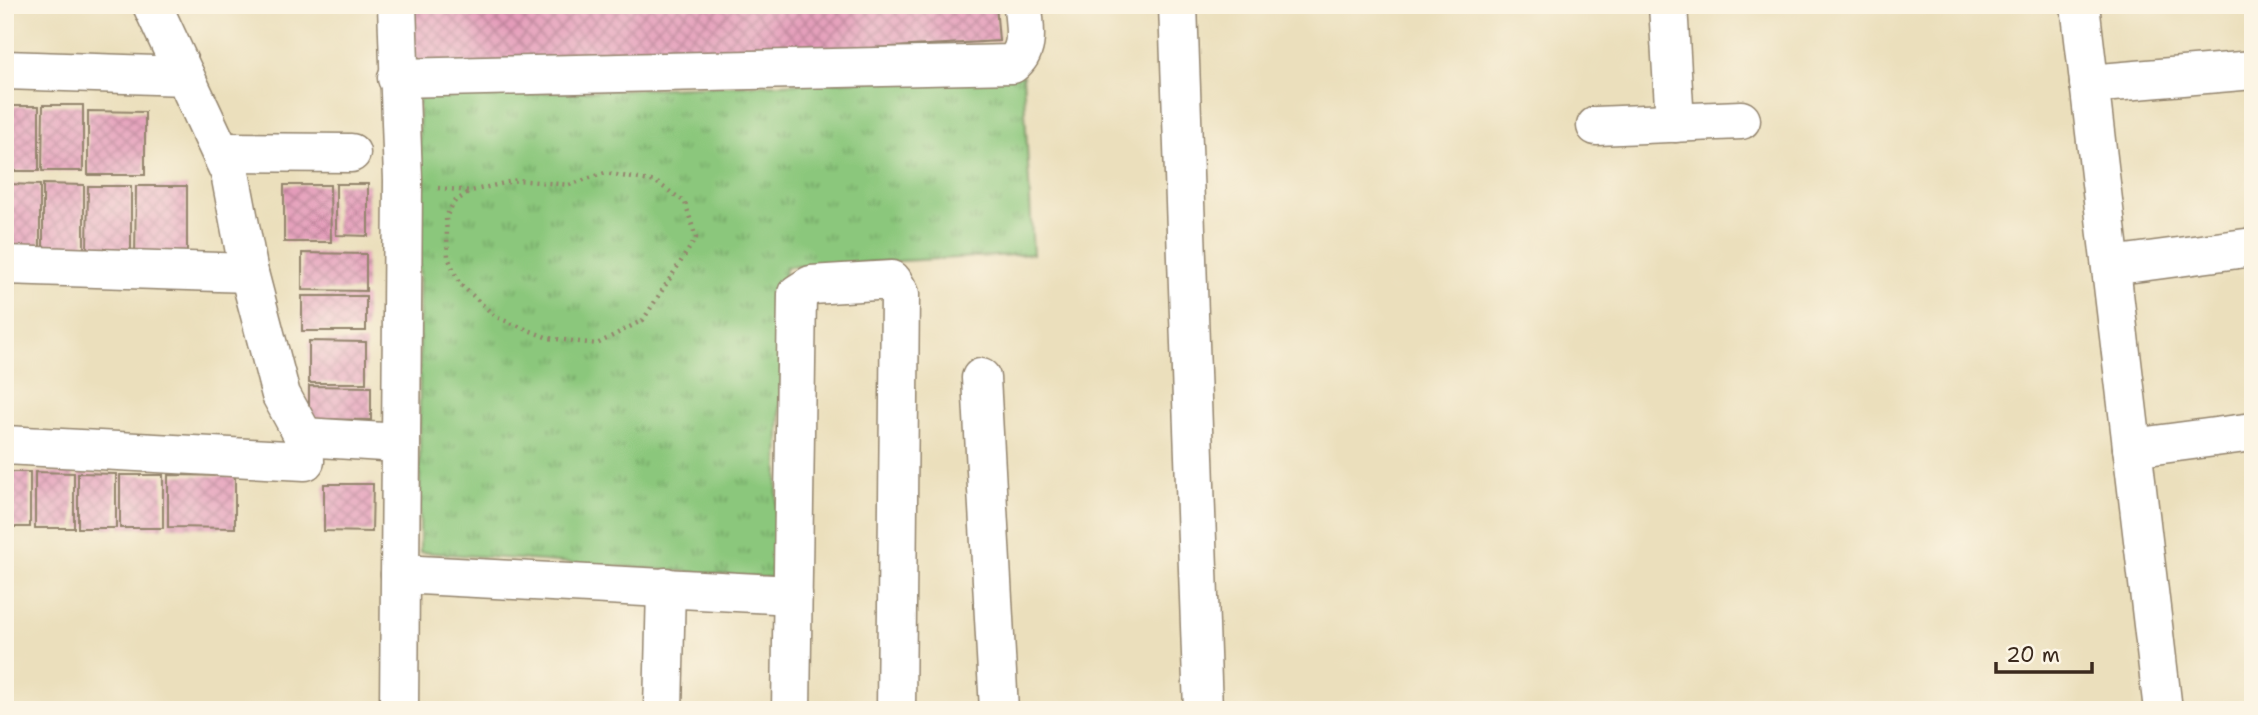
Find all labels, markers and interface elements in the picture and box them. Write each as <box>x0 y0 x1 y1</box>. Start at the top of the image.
scale bar <box>1996 631 2092 675</box>
text: 20 m <box>2006 641 2060 669</box>

